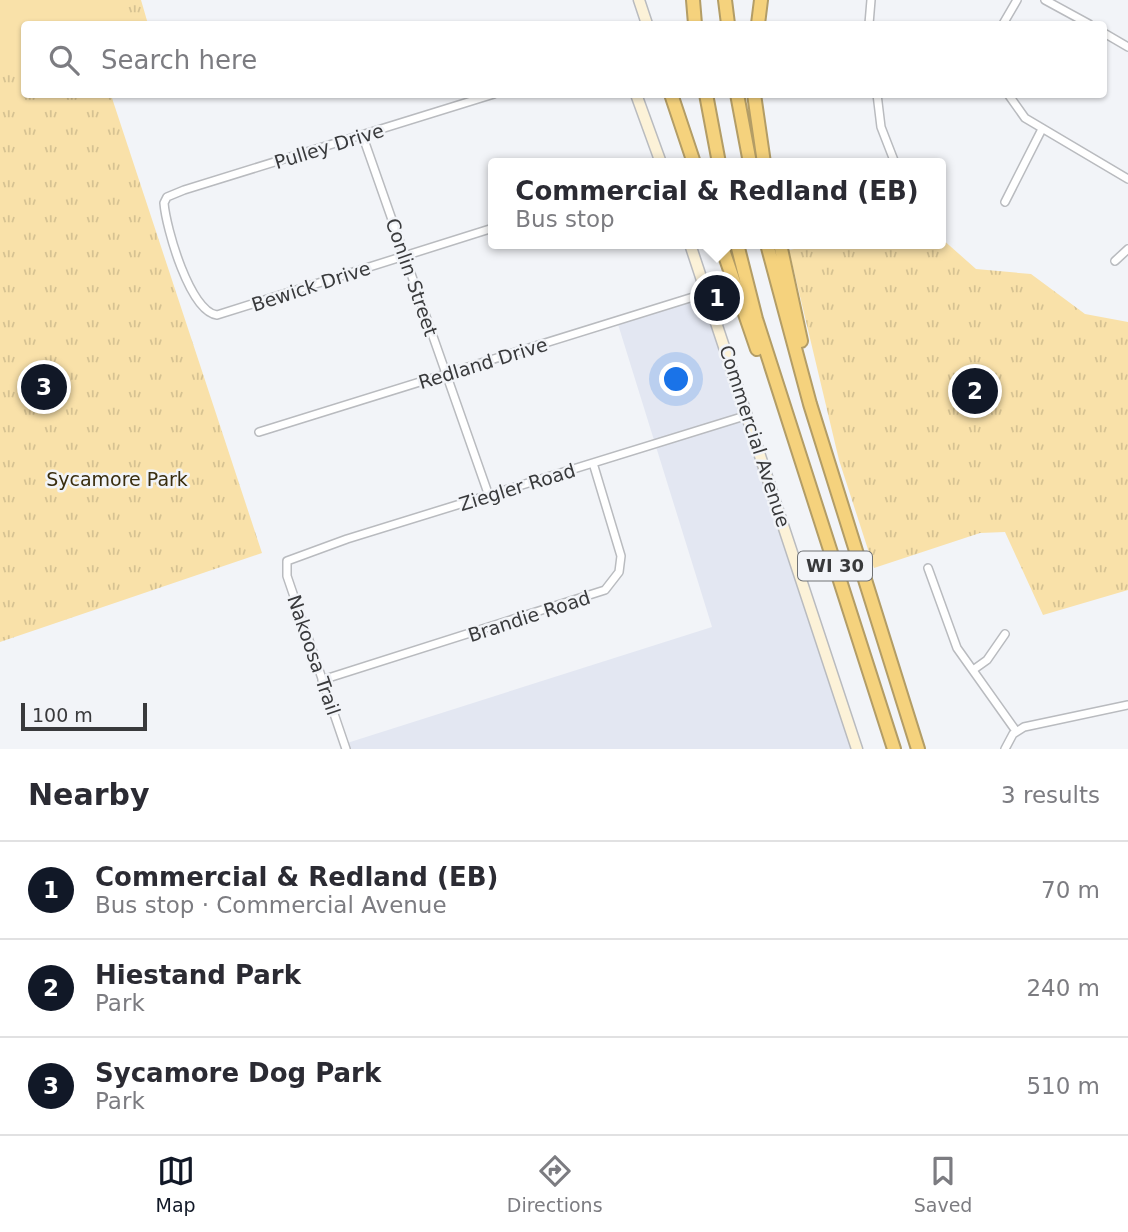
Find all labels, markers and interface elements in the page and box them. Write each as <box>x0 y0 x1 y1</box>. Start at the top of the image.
search box <box>21 21 1107 98</box>
icon: search <box>45 41 83 79</box>
text: Search here <box>101 45 257 75</box>
street label: Pulley Drive <box>272 119 386 173</box>
popup <box>488 158 946 249</box>
text: Commercial & Redland (EB) <box>515 176 919 206</box>
text: Bus stop <box>515 206 615 232</box>
street label: Conlin Street <box>382 215 442 339</box>
street label: Bewick Drive <box>249 256 373 316</box>
pin: 1 <box>694 272 740 324</box>
street label: Redland Drive <box>416 333 550 393</box>
street label: Commercial Avenue <box>715 342 795 530</box>
pin: 3 <box>21 361 67 413</box>
your location <box>659 362 693 396</box>
pin: 2 <box>952 365 998 417</box>
street label: Ziegler Road <box>456 459 578 515</box>
park label: Sycamore Park <box>46 468 188 490</box>
road number: WI 30 <box>798 552 872 580</box>
street label: Brandie Road <box>465 586 593 646</box>
street label: Nakoosa Trail <box>283 592 345 718</box>
scale bar <box>21 700 147 732</box>
text: 100 m <box>32 704 93 726</box>
text: Nearby <box>28 777 150 812</box>
text: 3 results <box>1001 782 1100 808</box>
text: Commercial & Redland (EB) <box>95 862 498 892</box>
text: 1 <box>43 877 59 903</box>
text: 70 m <box>1041 877 1100 903</box>
text: Bus stop · Commercial Avenue <box>95 892 447 918</box>
text: Hiestand Park <box>95 960 301 990</box>
text: 2 <box>43 975 59 1001</box>
text: 240 m <box>1026 975 1100 1001</box>
text: Park <box>95 990 145 1016</box>
text: Sycamore Dog Park <box>95 1058 381 1088</box>
text: 3 <box>43 1073 59 1099</box>
text: 510 m <box>1026 1073 1100 1099</box>
text: Park <box>95 1088 145 1114</box>
tab: Map <box>156 1152 196 1216</box>
tab: Directions <box>507 1152 603 1216</box>
tab: Saved <box>914 1152 972 1216</box>

